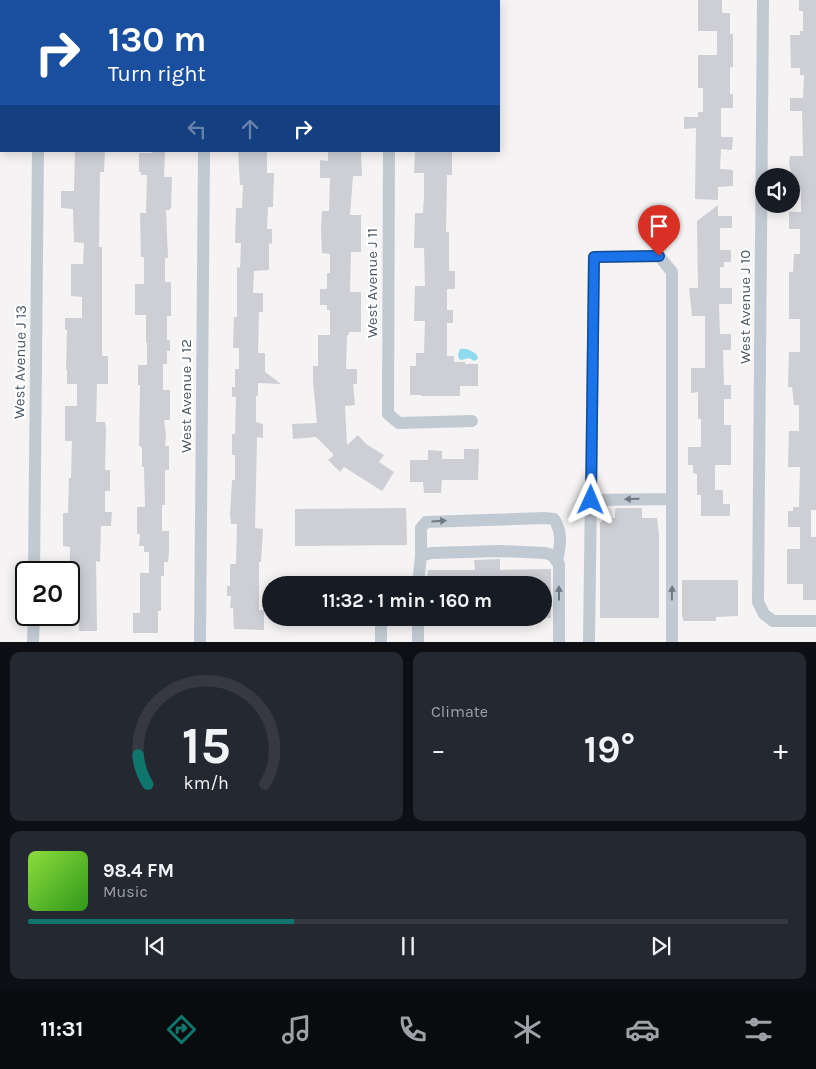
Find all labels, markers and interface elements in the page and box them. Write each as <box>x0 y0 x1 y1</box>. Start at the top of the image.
text: 130 m <box>108 19 206 60</box>
icon: right <box>25 20 90 85</box>
text: Turn right <box>108 61 206 87</box>
icon: left <box>183 115 211 143</box>
icon: ahead <box>236 115 264 143</box>
icon: right <box>289 115 317 143</box>
map controls <box>755 168 800 213</box>
button: sound <box>755 168 800 213</box>
pin <box>638 205 680 256</box>
icon: arrive <box>645 212 673 240</box>
street label: West Avenue J 11 <box>363 228 381 338</box>
street label: West Avenue J 10 <box>736 250 754 364</box>
street label: West Avenue J 13 <box>10 305 30 419</box>
street label: West Avenue J 12 <box>177 339 195 453</box>
position arrow <box>564 473 616 525</box>
one-way arrow <box>623 495 639 503</box>
one-way arrow <box>431 517 447 525</box>
speed limit sign: 20 <box>15 561 80 626</box>
one-way arrow <box>555 585 563 601</box>
one-way arrow <box>668 585 676 601</box>
text: 11:32 · 1 min · 160 m <box>322 590 492 612</box>
text: Climate <box>431 702 488 721</box>
text: 15 <box>182 715 231 776</box>
text: 19° <box>584 727 635 772</box>
text: − <box>431 733 446 766</box>
text: + <box>773 733 788 766</box>
text: km/h <box>184 773 229 794</box>
text: 98.4 FM <box>103 860 174 882</box>
text: Music <box>103 882 148 901</box>
icon: previous <box>141 932 169 960</box>
icon: pause <box>394 932 422 960</box>
icon: next <box>647 932 675 960</box>
icon: directions <box>164 1012 199 1047</box>
icon: music <box>279 1012 314 1047</box>
icon: phone <box>395 1012 430 1047</box>
icon: climate <box>510 1012 545 1047</box>
icon: car <box>625 1012 660 1047</box>
icon: filters <box>741 1012 776 1047</box>
text: 11:31 <box>40 1016 83 1042</box>

